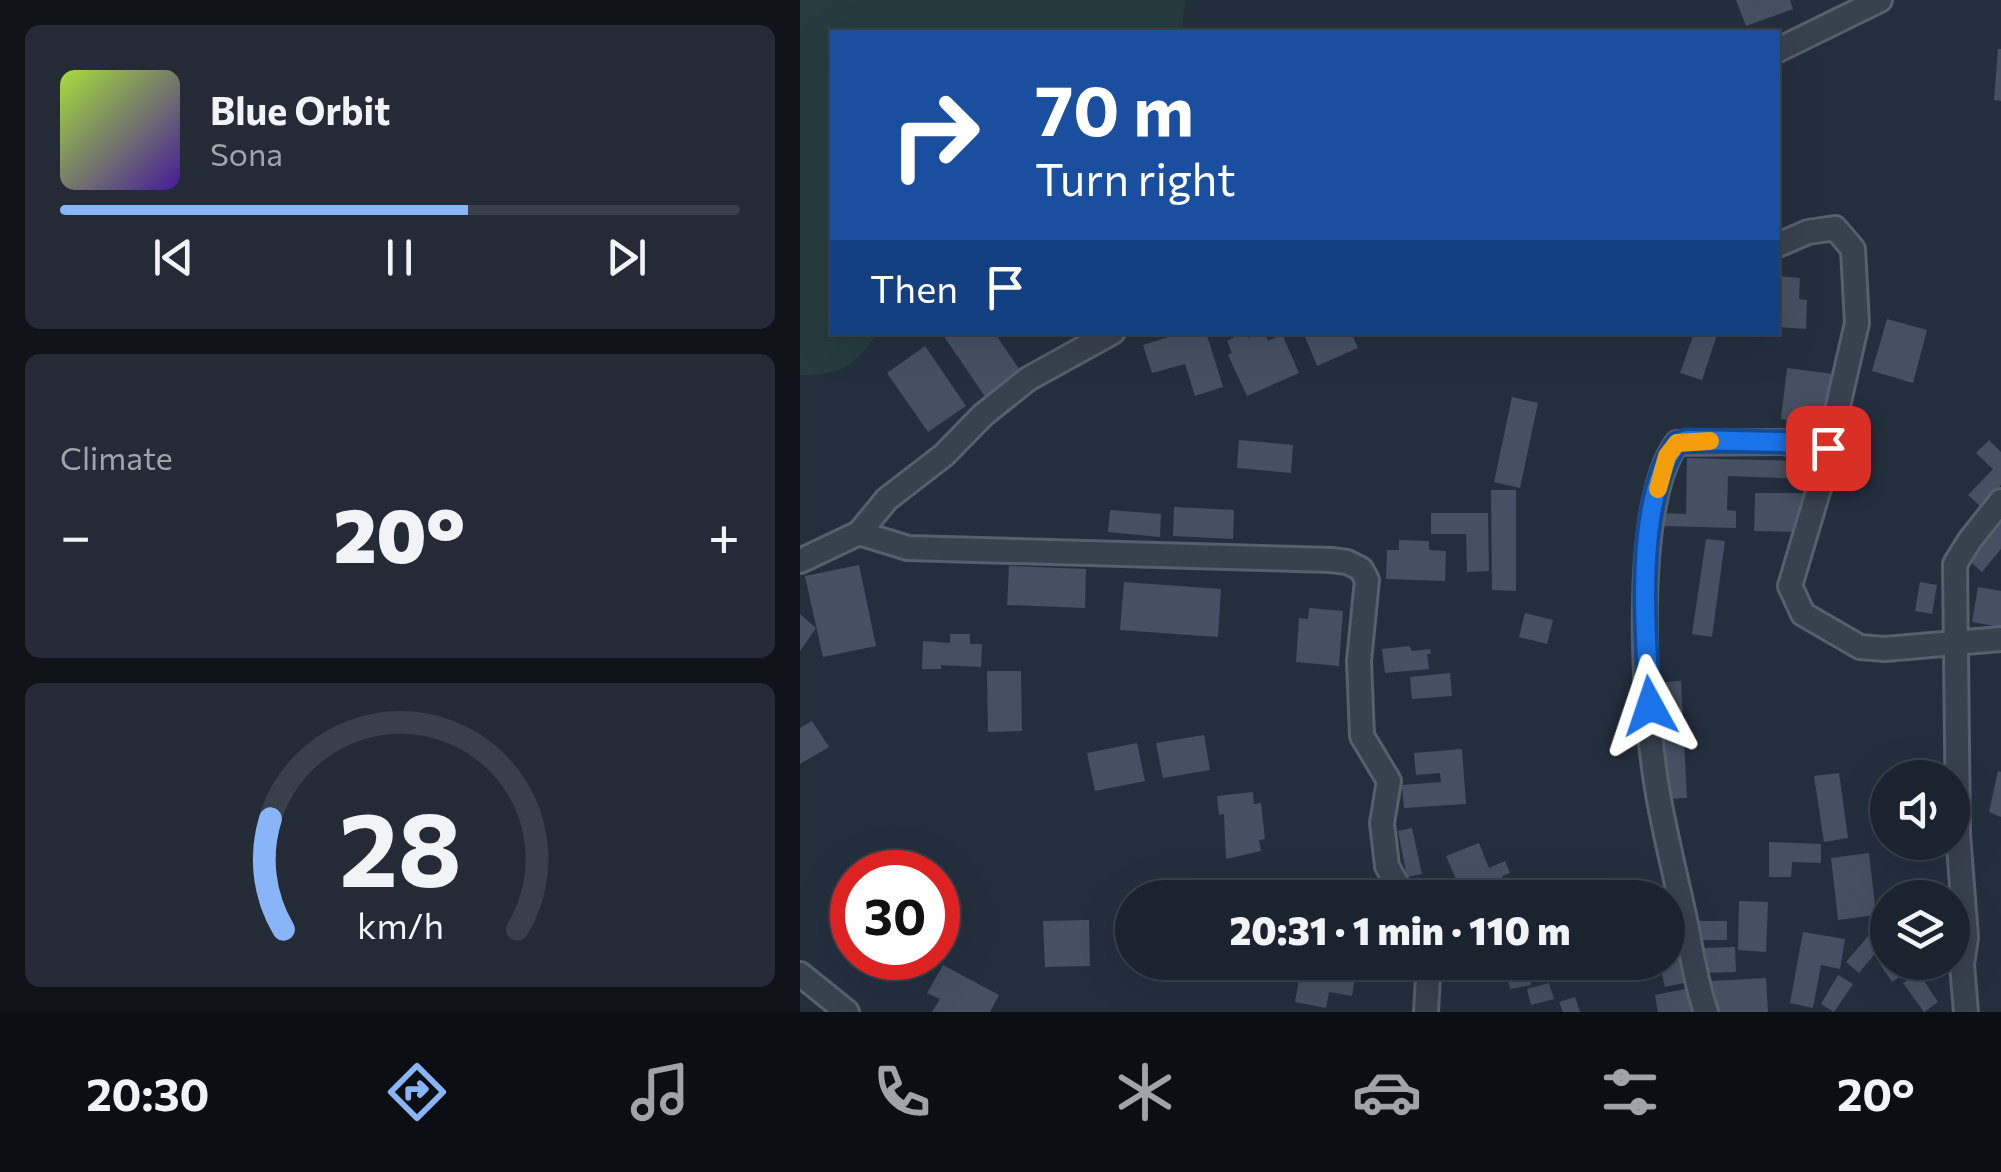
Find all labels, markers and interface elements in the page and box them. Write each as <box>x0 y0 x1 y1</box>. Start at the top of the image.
text: 70 m <box>1035 65 1194 150</box>
icon: right <box>870 70 1000 200</box>
text: Blue Orbit <box>210 86 390 133</box>
text: Sona <box>210 133 283 173</box>
text: Turn right <box>1035 150 1236 205</box>
icon: previous <box>146 230 201 285</box>
icon: pause <box>372 230 427 285</box>
icon: next <box>599 230 654 285</box>
icon: arrive <box>978 260 1033 315</box>
text: Then <box>870 264 958 311</box>
pin <box>1786 406 1871 491</box>
icon: arrive <box>1801 421 1856 476</box>
text: Climate <box>60 437 173 477</box>
text: 20° <box>334 487 465 578</box>
text: − <box>60 500 91 567</box>
text: + <box>708 500 740 567</box>
position arrow <box>1598 654 1702 758</box>
map controls <box>1870 760 1970 980</box>
button: sound <box>1870 760 1970 860</box>
text: 28 <box>339 781 461 908</box>
speed limit sign: 30 <box>830 850 960 980</box>
button: layers <box>1870 880 1970 980</box>
text: km/h <box>357 903 443 946</box>
text: 20:31 · 1 min · 110 m <box>1230 906 1570 953</box>
icon: directions <box>382 1057 452 1127</box>
icon: music <box>625 1057 695 1127</box>
icon: phone <box>867 1057 937 1127</box>
icon: climate <box>1110 1057 1180 1127</box>
icon: car <box>1352 1057 1422 1127</box>
icon: filters <box>1595 1057 1665 1127</box>
text: 20:30 <box>86 1065 210 1120</box>
text: 20° <box>1837 1065 1915 1120</box>

